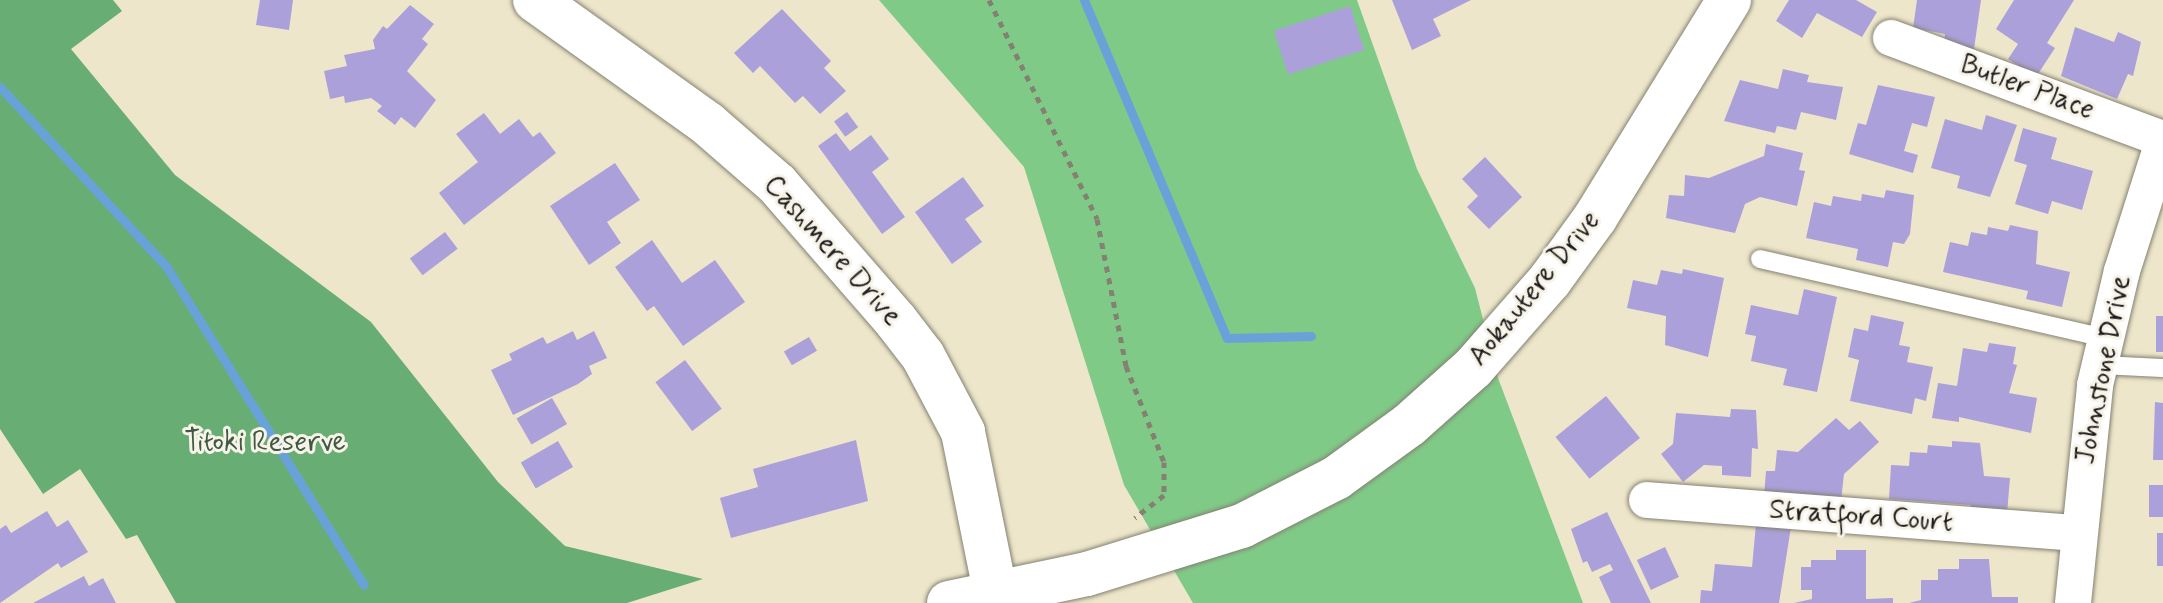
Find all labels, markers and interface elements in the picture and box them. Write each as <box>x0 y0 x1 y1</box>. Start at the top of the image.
street label: Butler Place <box>1955 48 2099 128</box>
street label: Cashmere Drive <box>757 170 907 332</box>
street label: Aokautere Drive <box>1462 205 1608 373</box>
street label: Johnstone Drive <box>2069 274 2139 466</box>
park label: Titoki Reserve <box>184 426 346 460</box>
street label: Stratford Court <box>1765 494 1957 540</box>

